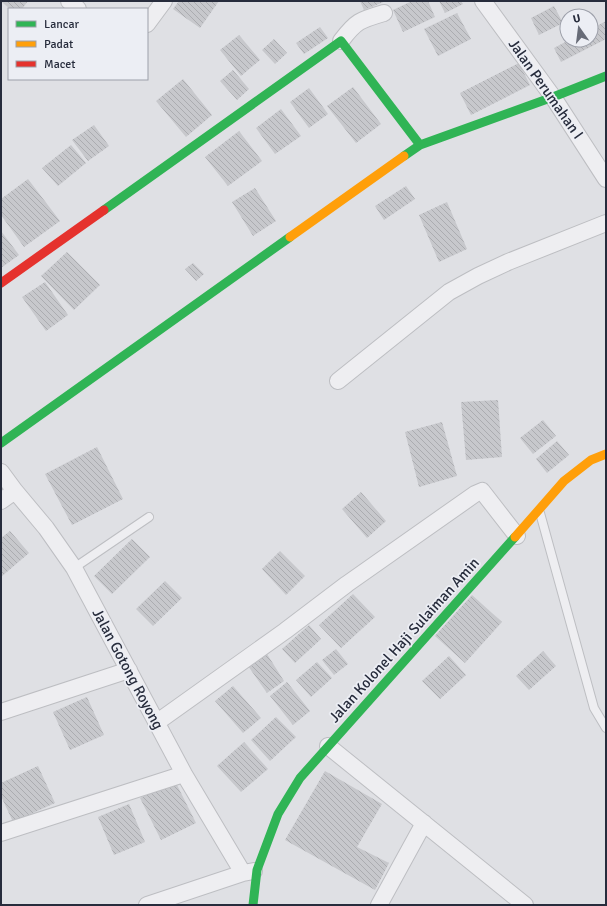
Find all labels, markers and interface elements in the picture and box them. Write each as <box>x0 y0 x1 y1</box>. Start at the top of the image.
legend <box>8 8 148 80</box>
north arrow <box>559 8 599 48</box>
text: U <box>572 12 582 26</box>
text: Lancar <box>44 17 80 32</box>
street label: Jalan Perumahan I <box>505 36 587 142</box>
text: Padat <box>44 37 73 52</box>
text: Macet <box>44 57 76 72</box>
street label: Jalan Kolonel Haji Sulaiman Amin <box>325 554 483 726</box>
street label: Jalan Gotong Royong <box>89 606 167 733</box>

